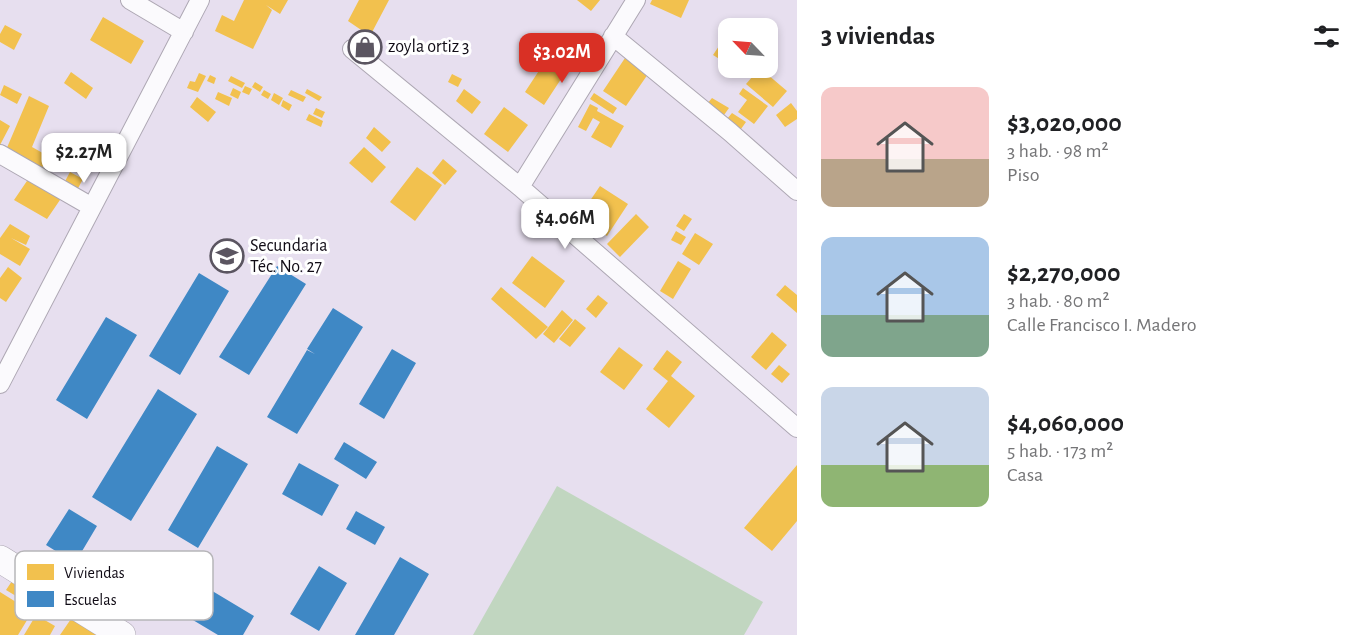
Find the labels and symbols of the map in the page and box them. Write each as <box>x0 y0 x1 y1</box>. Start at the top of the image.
north arrow <box>718 18 778 78</box>
shop icon: zoyla ortiz 3 <box>347 29 383 65</box>
pin: $3.02M <box>513 33 611 84</box>
place label: zoyla ortiz 3 <box>388 38 470 56</box>
pin: $2.27M <box>35 133 133 184</box>
pin: $4.06M <box>516 199 614 250</box>
place label: Secundaria Téc. No. 27 <box>250 237 328 276</box>
school or university icon: Secundaria Téc. No. 27 <box>209 238 245 274</box>
legend <box>15 551 213 620</box>
text: Viviendas <box>64 565 125 581</box>
text: Escuelas <box>64 592 117 608</box>

